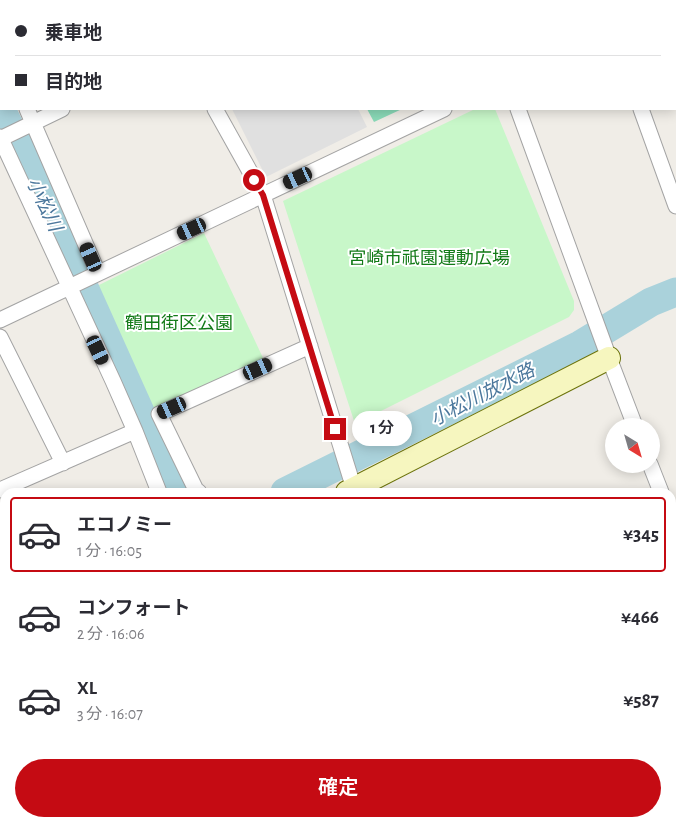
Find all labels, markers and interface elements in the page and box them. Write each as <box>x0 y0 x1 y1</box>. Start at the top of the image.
text: 乗車地 <box>45 24 102 43</box>
text: 目的地 <box>45 73 102 92</box>
car <box>281 165 314 191</box>
route start <box>243 169 265 191</box>
water label: 小松川 <box>23 174 66 236</box>
car <box>175 216 208 242</box>
car <box>78 240 103 274</box>
park label: 宮崎市祇園運動広場 <box>348 249 510 268</box>
park label: 鶴田街区公園 <box>125 313 233 333</box>
car <box>84 333 111 367</box>
car <box>241 356 274 382</box>
water label: 小松川放水路 <box>427 359 540 430</box>
car <box>155 395 188 421</box>
callout: 1 分 <box>352 412 412 446</box>
route end <box>324 418 346 440</box>
north arrow <box>605 418 660 472</box>
map controls <box>605 418 660 473</box>
text: 1 分 <box>370 420 394 436</box>
icon: car <box>17 512 62 557</box>
text: エコノミー <box>77 516 172 535</box>
text: ¥345 <box>623 525 659 544</box>
text: 1 分 · 16:05 <box>77 543 142 559</box>
icon: car <box>17 595 62 640</box>
text: コンフォート <box>77 599 190 618</box>
text: ¥466 <box>621 608 659 627</box>
text: 2 分 · 16:06 <box>77 626 145 642</box>
icon: car <box>17 678 62 723</box>
text: XL <box>77 679 97 698</box>
text: ¥587 <box>623 691 659 710</box>
text: 3 分 · 16:07 <box>77 706 143 722</box>
button: 確定 <box>15 759 661 817</box>

